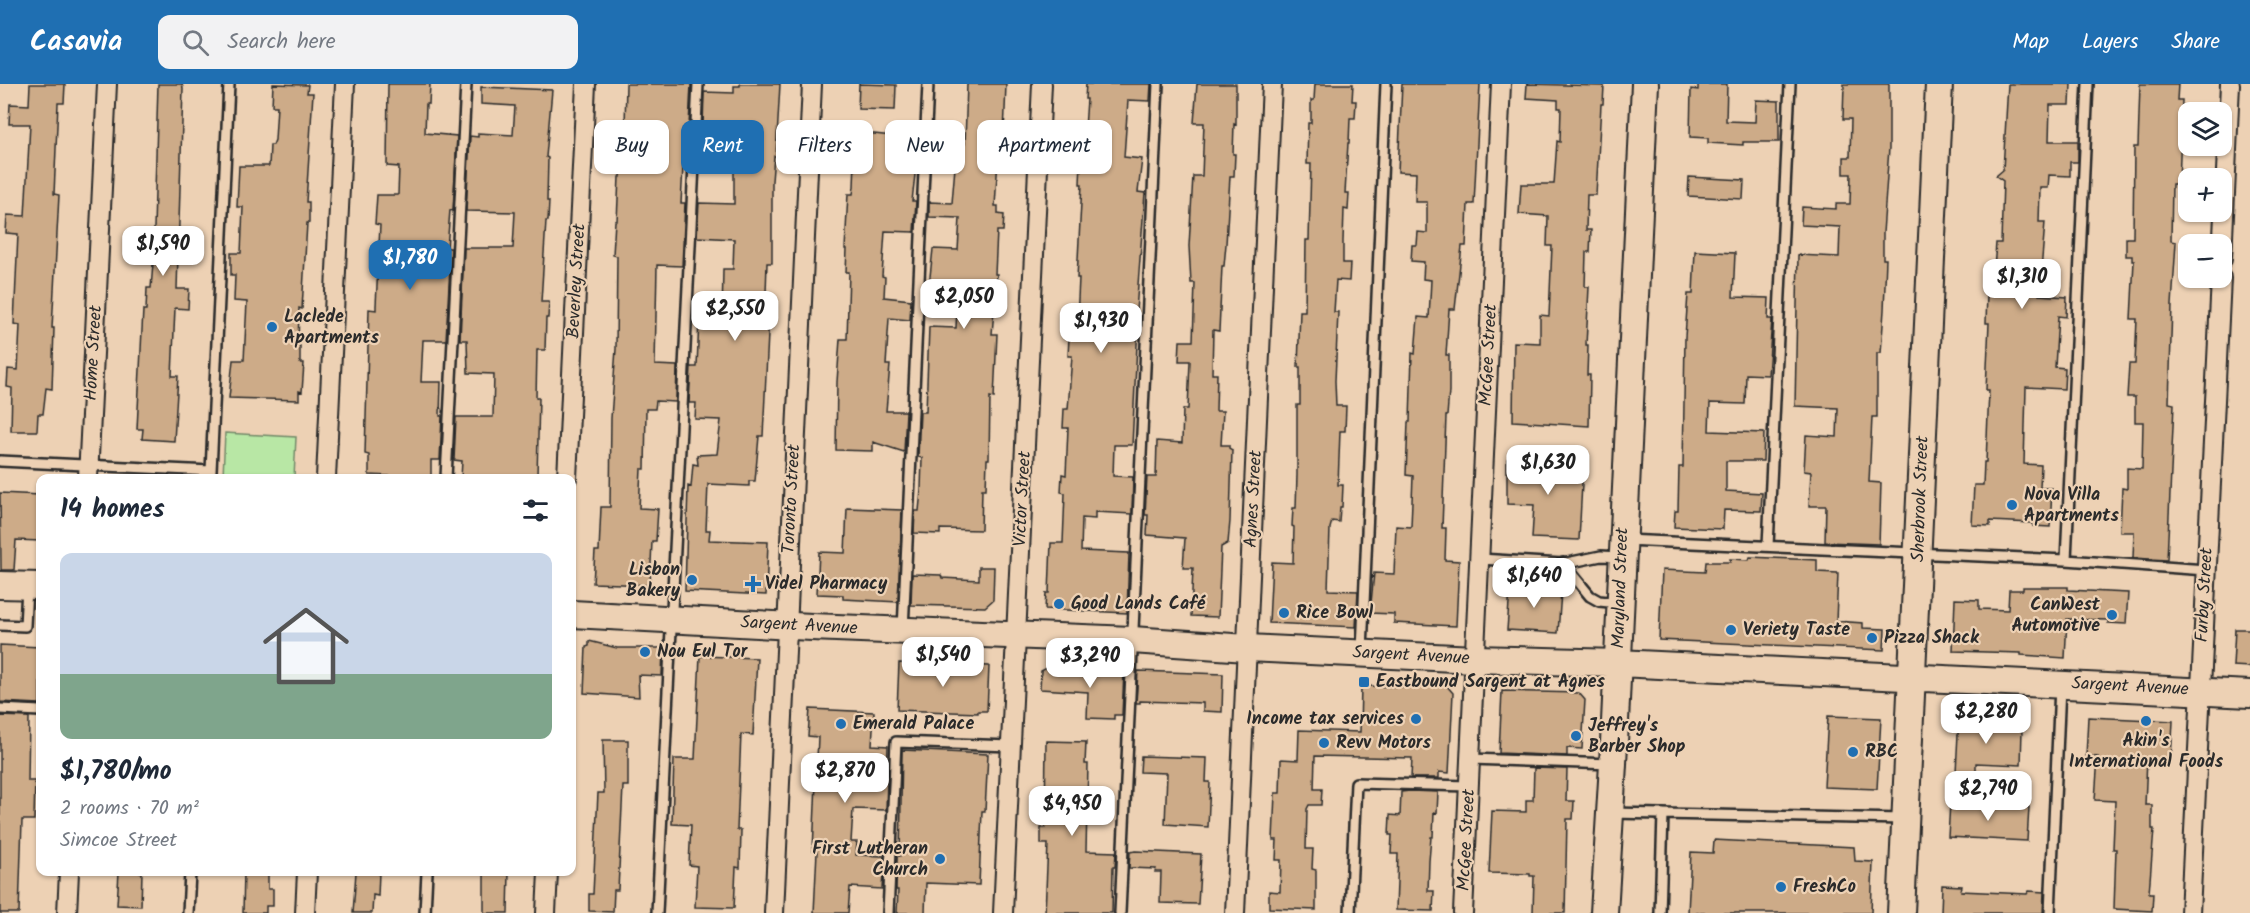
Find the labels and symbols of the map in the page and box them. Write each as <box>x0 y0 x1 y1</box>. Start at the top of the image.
street label: Beverley Street <box>560 222 595 339</box>
pin: $1,590 <box>114 226 212 277</box>
pin: $1,780 <box>361 240 459 291</box>
pin: $1,310 <box>1973 259 2071 310</box>
pin: $2,050 <box>915 279 1013 330</box>
pin: $2,550 <box>686 291 784 342</box>
street label: McGee Street <box>1472 302 1506 407</box>
place label: Laclede Apartments <box>284 303 379 353</box>
pin: $1,930 <box>1052 303 1150 354</box>
street label: Home Street <box>77 304 111 401</box>
marker: Laclede Apartments <box>265 320 279 334</box>
street label: Sherbrook Street <box>1904 434 1938 563</box>
street label: Toronto Street <box>775 443 809 554</box>
pin: $1,630 <box>1499 445 1597 496</box>
street label: Agnes Street <box>1237 448 1271 549</box>
street label: Victor Street <box>1006 449 1040 548</box>
place label: Nova Villa Apartments <box>2024 481 2119 531</box>
marker: Nova Villa Apartments <box>2005 498 2019 512</box>
street label: Maryland Street <box>1604 526 1638 649</box>
street label: Furby Street <box>2188 546 2222 643</box>
place label: Lisbon Bakery <box>626 556 681 606</box>
pin: $1,640 <box>1485 558 1583 609</box>
place label: Videl Pharmacy <box>765 570 888 599</box>
marker: Lisbon Bakery <box>685 573 699 587</box>
marker: Videl Pharmacy <box>746 577 760 591</box>
place label: Good Lands Café <box>1071 590 1206 619</box>
place label: CanWest Automotive <box>2011 591 2101 641</box>
marker: Good Lands Café <box>1052 597 1066 611</box>
place label: Rice Bowl <box>1296 599 1373 628</box>
marker: Rice Bowl <box>1277 606 1291 620</box>
street label: Sargent Avenue <box>740 608 858 644</box>
marker: CanWest Automotive <box>2105 608 2119 622</box>
place label: Veriety Taste <box>1743 616 1850 645</box>
marker: Veriety Taste <box>1724 623 1738 637</box>
place label: Pizza Shack <box>1884 624 1980 653</box>
marker: Pizza Shack <box>1865 631 1879 645</box>
pin: $1,540 <box>894 637 992 688</box>
place label: Nou Eul Tor <box>657 638 749 667</box>
pin: $3,290 <box>1041 638 1139 689</box>
street label: Sargent Avenue <box>1352 638 1470 674</box>
marker: Nou Eul Tor <box>638 645 652 659</box>
place label: Eastbound Sargent at Agnes <box>1376 668 1605 697</box>
street label: Sargent Avenue <box>2071 669 2189 705</box>
marker: Eastbound Sargent at Agnes <box>1357 675 1371 689</box>
pin: $2,280 <box>1937 694 2035 745</box>
place label: Income tax services <box>1246 705 1405 734</box>
place label: Emerald Palace <box>853 710 974 739</box>
marker: Income tax services <box>1409 712 1423 726</box>
place label: Jeffrey's Barber Shop <box>1588 712 1686 762</box>
marker: Akin's International Foods <box>2139 714 2153 728</box>
marker: Emerald Palace <box>834 717 848 731</box>
place label: Akin's International Foods <box>2069 727 2224 777</box>
place label: Revv Motors <box>1336 729 1431 758</box>
marker: Jeffrey's Barber Shop <box>1569 729 1583 743</box>
marker: Revv Motors <box>1317 736 1331 750</box>
place label: RBC <box>1865 738 1898 767</box>
marker: RBC <box>1846 745 1860 759</box>
pin: $2,870 <box>796 753 894 804</box>
pin: $2,790 <box>1939 771 2037 822</box>
pin: $4,950 <box>1023 786 1121 837</box>
street label: McGee Street <box>1450 787 1484 892</box>
place label: First Lutheran Church <box>812 835 928 885</box>
marker: First Lutheran Church <box>933 852 947 866</box>
place label: FreshCo <box>1793 873 1856 902</box>
marker: FreshCo <box>1774 880 1788 894</box>

